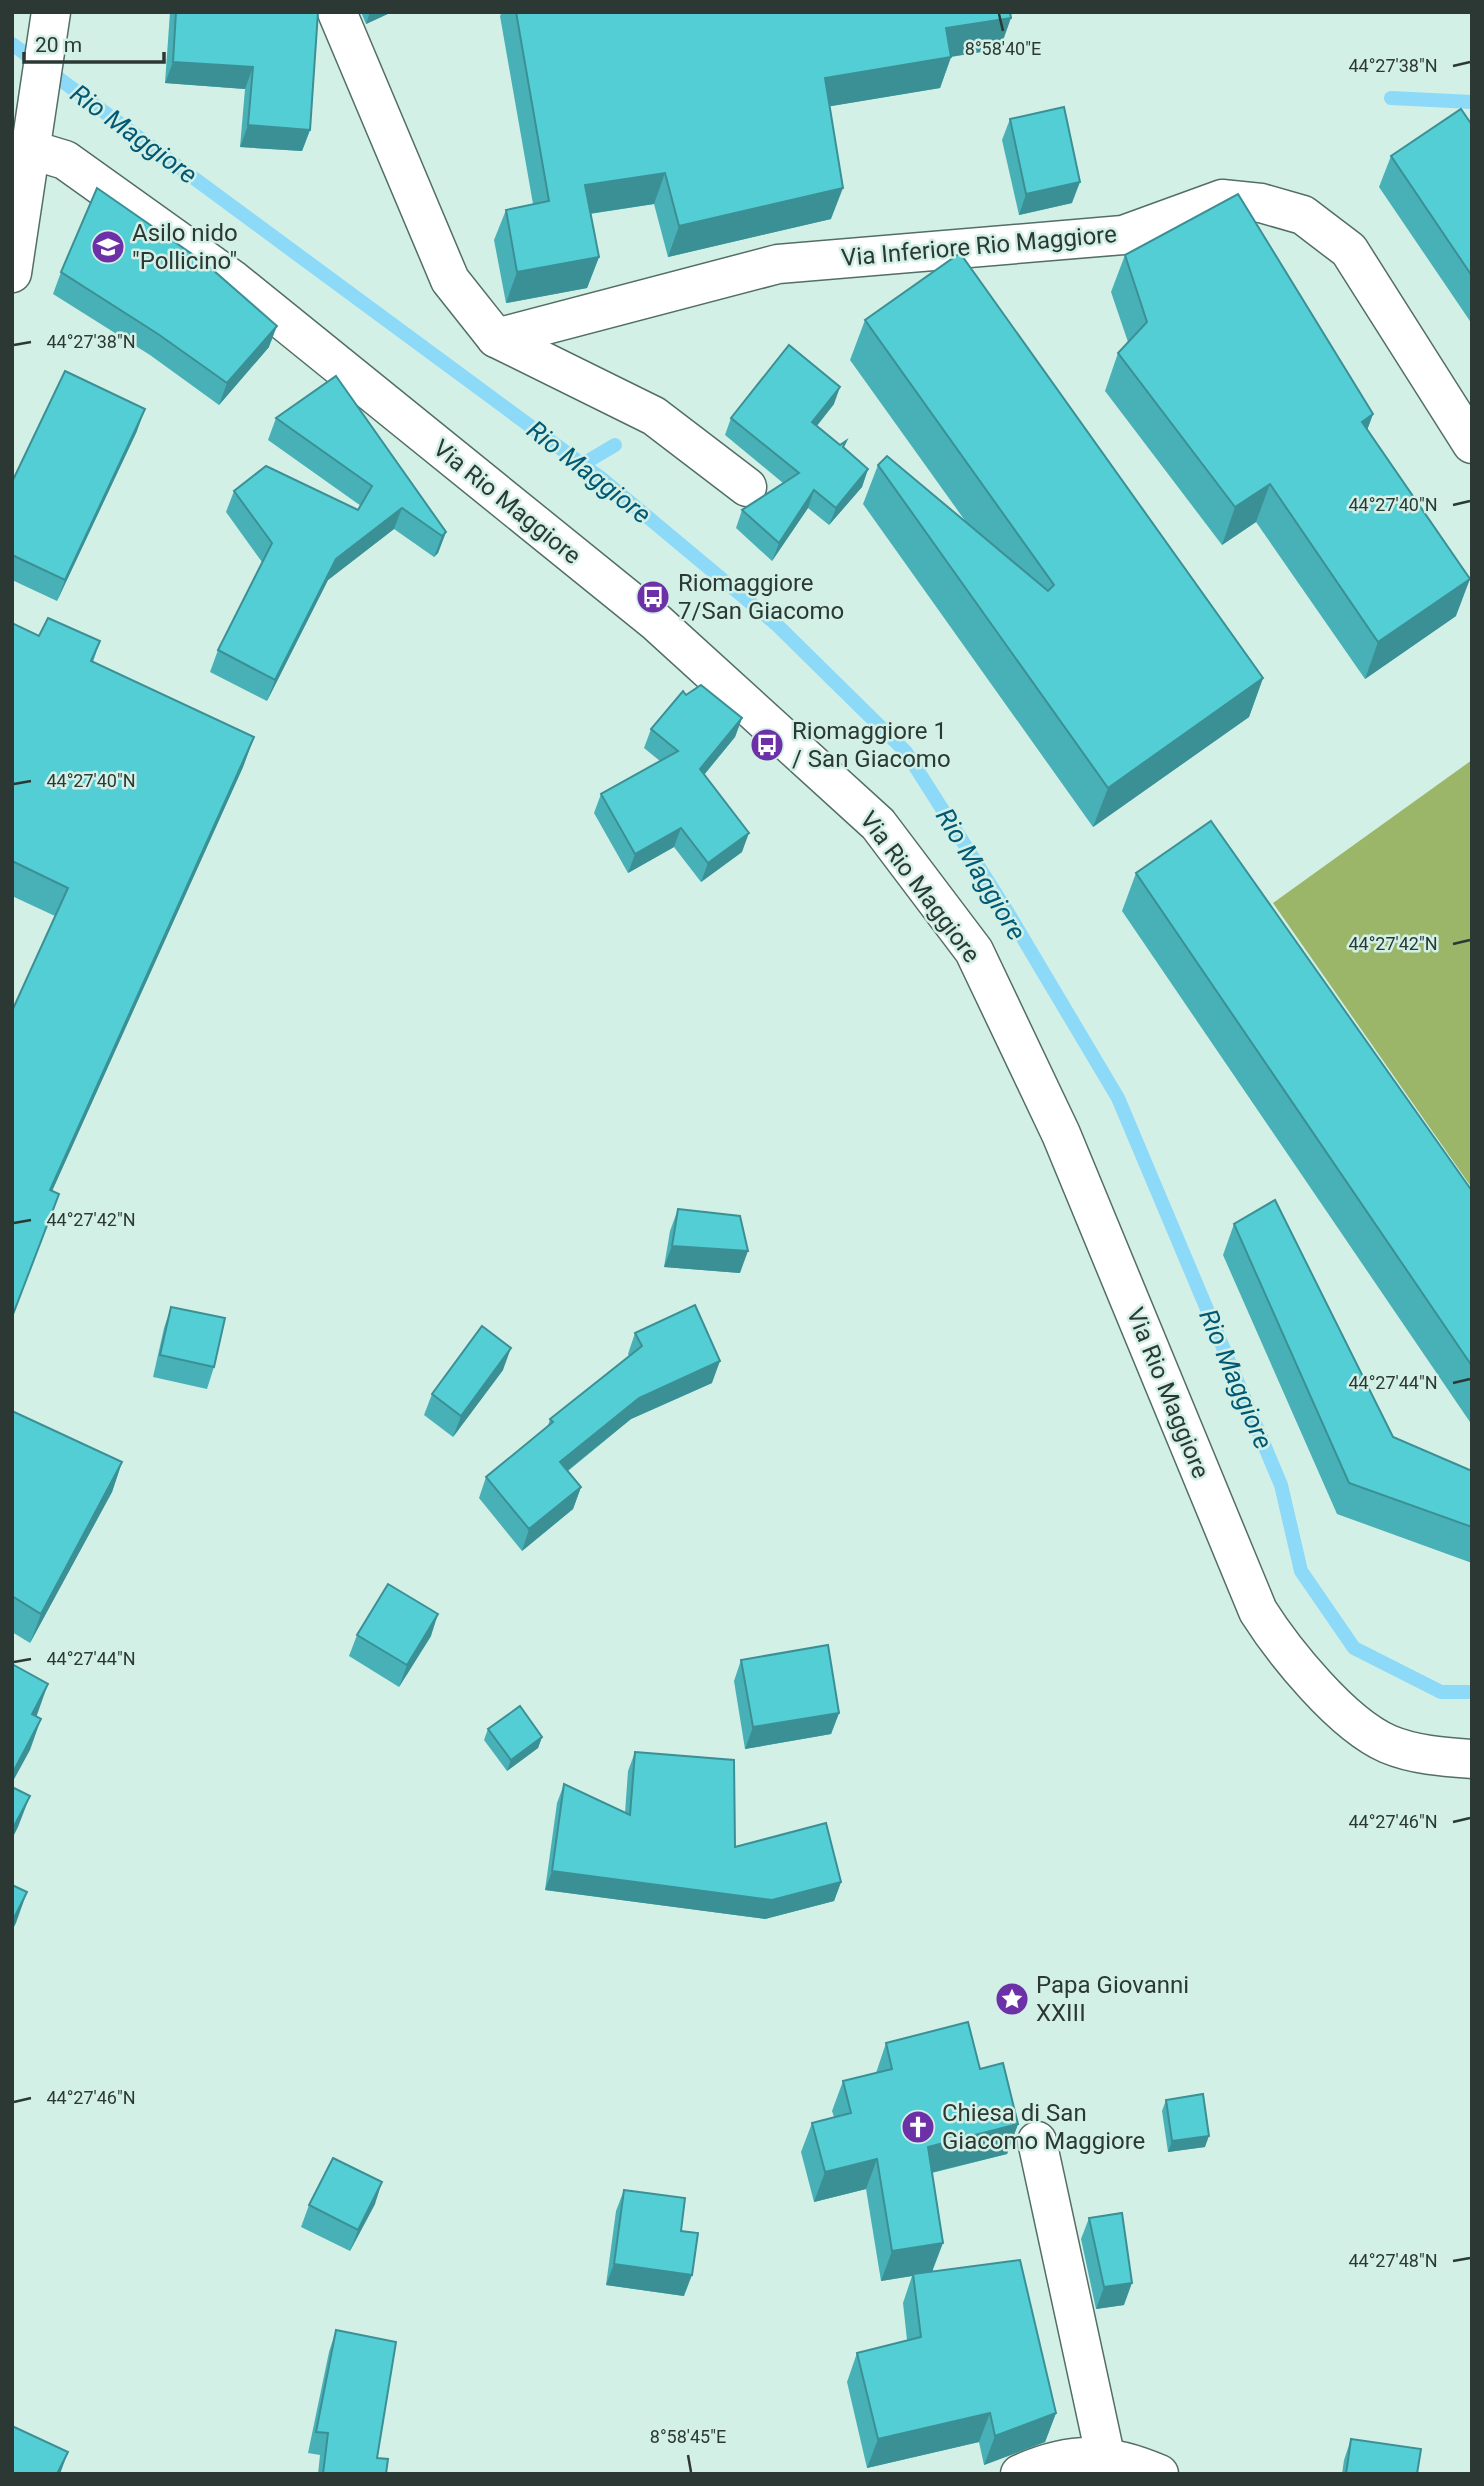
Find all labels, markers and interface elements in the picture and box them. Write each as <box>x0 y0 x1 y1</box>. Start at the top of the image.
scale bar <box>24 21 164 65</box>
text: 20 m <box>35 33 82 57</box>
text: 8°58'40"E <box>965 38 1041 59</box>
text: 44°27'38"N <box>1348 55 1438 76</box>
water label: Rio Maggiore <box>65 78 203 190</box>
place label: Asilo nido "Pollicino" <box>132 219 238 275</box>
street label: Via Inferiore Rio Maggiore <box>840 220 1118 272</box>
school or university icon: Asilo nido "Pollicino" <box>89 228 127 266</box>
text: 44°27'38"N <box>46 331 136 352</box>
water label: Rio Maggiore <box>521 414 657 530</box>
street label: Via Rio Maggiore <box>428 434 586 570</box>
text: 44°27'40"N <box>1348 494 1438 515</box>
place label: Riomaggiore 7/San Giacomo <box>678 569 844 625</box>
bus stop icon: Riomaggiore 7/San Giacomo <box>634 578 672 616</box>
place label: Riomaggiore 1 / San Giacomo <box>792 717 951 773</box>
bus stop icon: Riomaggiore 1 / San Giacomo <box>748 726 786 764</box>
text: 44°27'40"N <box>46 770 136 791</box>
water label: Rio Maggiore <box>930 803 1032 945</box>
street label: Via Rio Maggiore <box>854 806 986 968</box>
text: 44°27'42"N <box>1348 933 1438 954</box>
text: 44°27'42"N <box>46 1209 136 1230</box>
street label: Via Rio Maggiore <box>1121 1304 1215 1482</box>
water label: Rio Maggiore <box>1193 1305 1279 1453</box>
text: 44°27'44"N <box>1348 1372 1438 1393</box>
text: 44°27'44"N <box>46 1648 136 1669</box>
text: 44°27'46"N <box>1348 1811 1438 1832</box>
place label: Papa Giovanni XXIII <box>1036 1971 1189 2027</box>
place icon: Papa Giovanni XXIII <box>993 1980 1031 2018</box>
text: 44°27'46"N <box>46 2087 136 2108</box>
place label: Chiesa di San Giacomo Maggiore <box>942 2099 1145 2155</box>
church icon: Chiesa di San Giacomo Maggiore <box>899 2108 937 2146</box>
text: 44°27'48"N <box>1348 2250 1438 2271</box>
text: 8°58'45"E <box>650 2426 726 2447</box>

